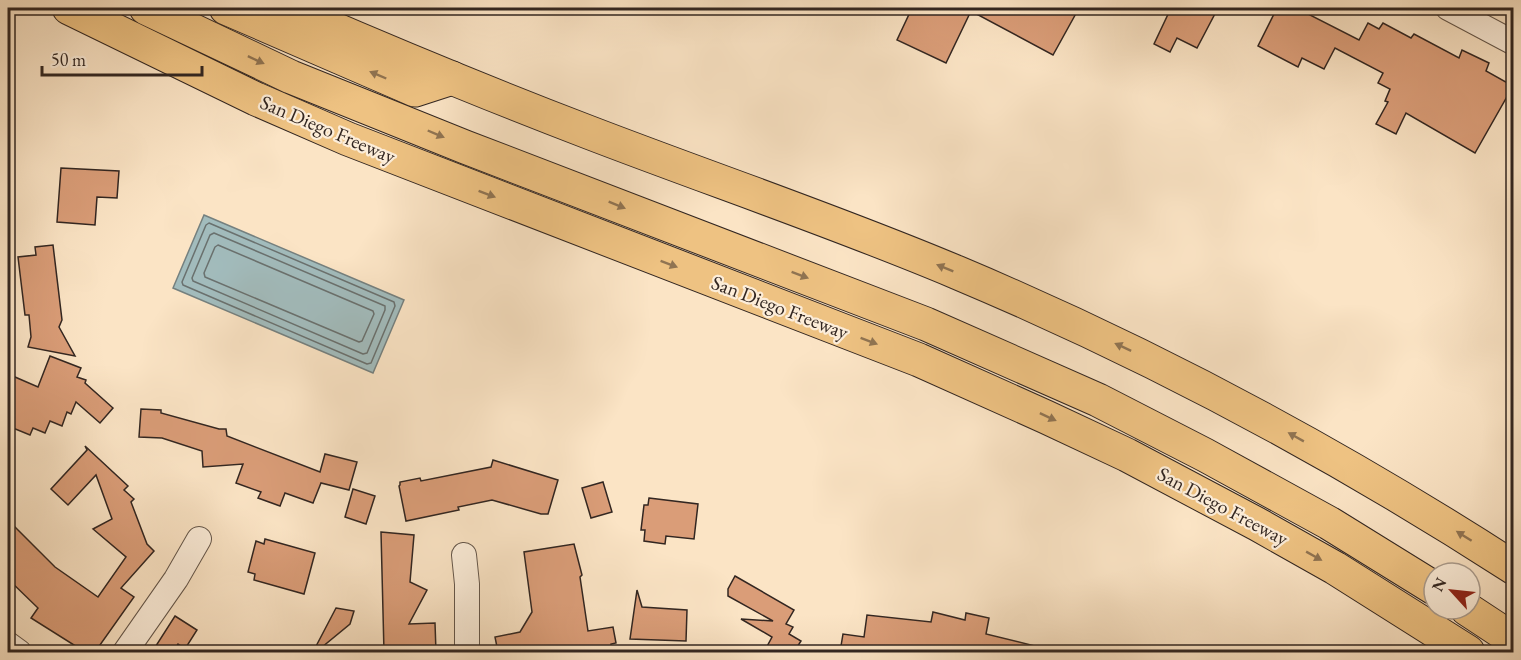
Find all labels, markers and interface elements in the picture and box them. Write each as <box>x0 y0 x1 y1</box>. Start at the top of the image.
scale bar <box>42 39 202 77</box>
text: 50 m <box>51 48 86 71</box>
one-way arrow <box>247 55 264 64</box>
one-way arrow <box>369 70 387 79</box>
street label: San Diego Freeway <box>256 89 400 169</box>
one-way arrow <box>427 130 444 139</box>
one-way arrow <box>478 190 496 199</box>
one-way arrow <box>609 201 627 211</box>
one-way arrow <box>660 260 678 269</box>
one-way arrow <box>936 263 954 272</box>
street label: San Diego Freeway <box>708 269 852 345</box>
one-way arrow <box>791 270 809 280</box>
one-way arrow <box>860 336 878 346</box>
one-way arrow <box>1115 343 1132 352</box>
one-way arrow <box>1039 413 1056 422</box>
one-way arrow <box>1288 432 1305 442</box>
street label: San Diego Freeway <box>1153 461 1293 552</box>
one-way arrow <box>1456 530 1473 541</box>
one-way arrow <box>1306 551 1323 561</box>
north arrow <box>1422 561 1482 621</box>
text: N <box>1427 574 1451 595</box>

